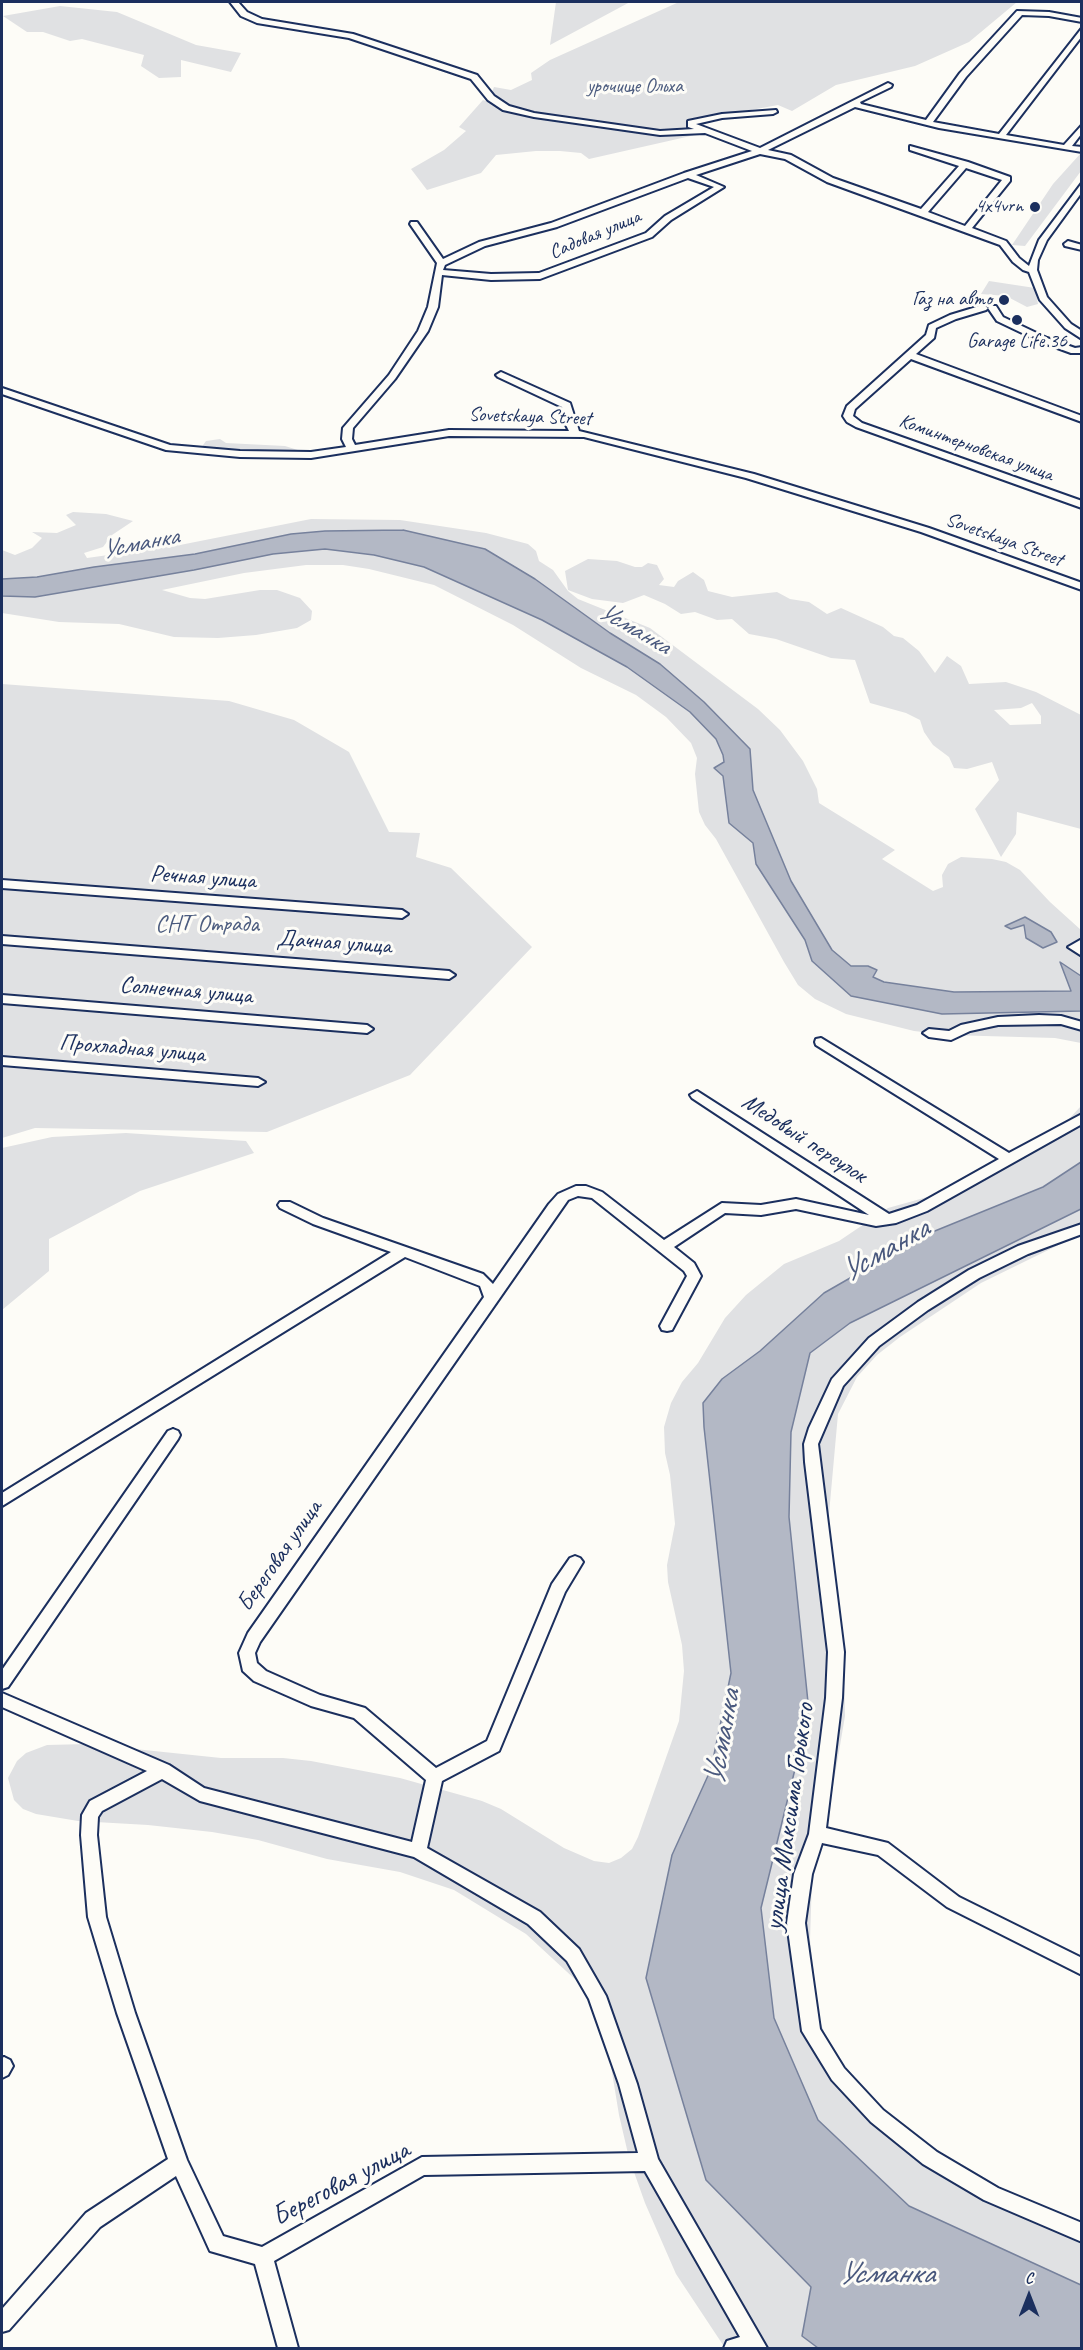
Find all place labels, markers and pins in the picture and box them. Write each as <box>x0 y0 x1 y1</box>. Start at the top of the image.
place label: 4x4vrn <box>975 195 1023 219</box>
marker: 4x4vrn <box>1028 200 1042 214</box>
place label: Газ на авто <box>912 288 992 312</box>
marker: Газ на авто <box>997 293 1011 307</box>
marker: Garage Life 36 <box>1010 313 1024 327</box>
place label: Garage Life 36 <box>967 330 1067 354</box>

